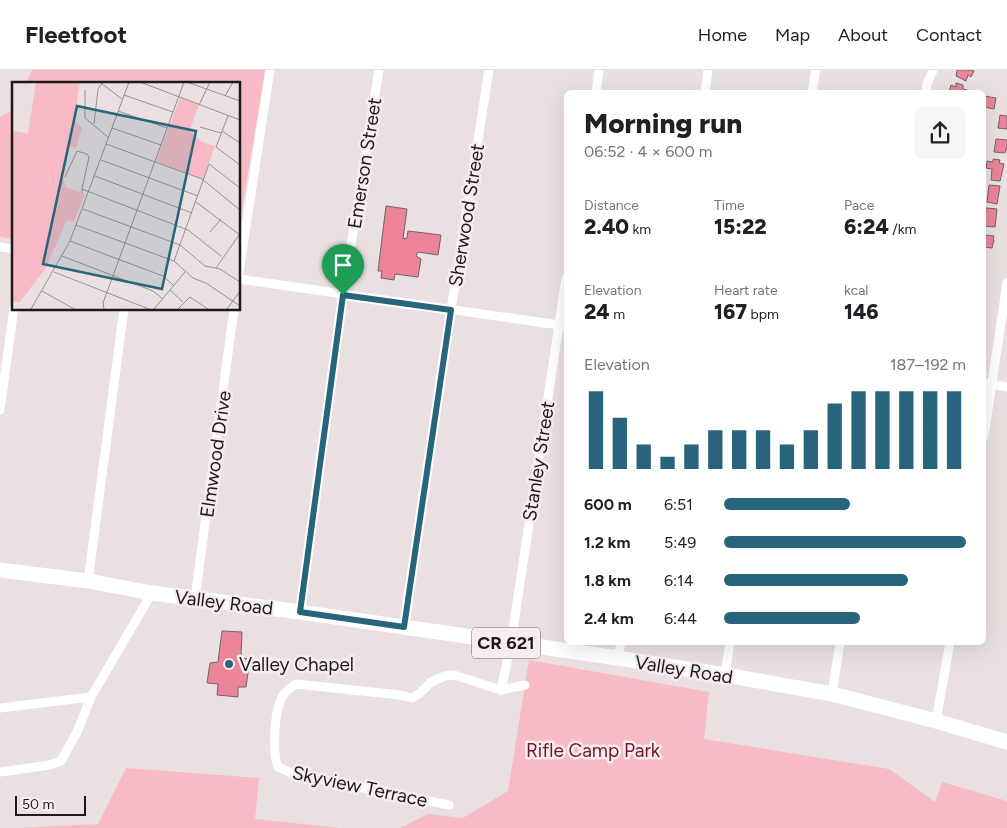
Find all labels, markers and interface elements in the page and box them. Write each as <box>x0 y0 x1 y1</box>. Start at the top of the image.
text: Fleetfoot <box>25 20 127 49</box>
text: Home <box>698 24 747 46</box>
text: Map <box>775 24 810 46</box>
text: About <box>838 24 888 46</box>
text: Contact <box>916 24 982 46</box>
inset map <box>12 82 240 310</box>
street label: Emerson Street <box>343 96 386 230</box>
text: Morning run <box>584 106 742 140</box>
button: share <box>914 107 966 159</box>
street label: Sherwood Street <box>444 142 489 288</box>
text: 06:52 · 4 × 600 m <box>584 142 712 161</box>
text: Distance <box>584 197 639 214</box>
text: Time <box>714 197 745 214</box>
text: Pace <box>844 197 874 214</box>
text: 2.40 <box>584 214 629 239</box>
text: 15:22 <box>714 214 767 239</box>
text: 6:24 <box>844 214 889 239</box>
text: km <box>629 221 651 238</box>
text: /km <box>889 221 917 238</box>
pin <box>322 244 364 295</box>
icon: arrive <box>329 251 357 279</box>
text: Elevation <box>584 282 642 299</box>
text: Heart rate <box>714 282 778 299</box>
text: kcal <box>844 282 868 299</box>
text: 24 <box>584 299 610 324</box>
text: 167 <box>714 299 747 324</box>
text: 146 <box>844 299 879 324</box>
text: m <box>610 306 625 323</box>
text: bpm <box>747 306 779 323</box>
text: Elevation <box>584 355 650 374</box>
text: 187–192 m <box>890 355 966 374</box>
street label: Elmwood Drive <box>195 389 236 519</box>
street label: Stanley Street <box>518 399 559 523</box>
text: 600 m <box>584 495 632 514</box>
text: 6:51 <box>664 495 693 514</box>
text: 1.2 km <box>584 533 630 552</box>
text: 5:49 <box>664 533 696 552</box>
text: 1.8 km <box>584 571 631 590</box>
text: 6:14 <box>664 571 694 590</box>
street label: Valley Road <box>173 585 274 620</box>
text: 2.4 km <box>584 609 634 628</box>
text: 6:44 <box>664 609 697 628</box>
road number: CR 621 <box>472 628 540 658</box>
street label: Valley Road <box>633 650 735 689</box>
place label: Valley Chapel <box>239 653 354 676</box>
marker: Valley Chapel <box>223 658 235 670</box>
park label: Rifle Camp Park <box>526 739 661 762</box>
street label: Skyview Terrace <box>290 761 430 812</box>
scale bar <box>15 793 86 816</box>
text: 50 m <box>22 796 54 813</box>

